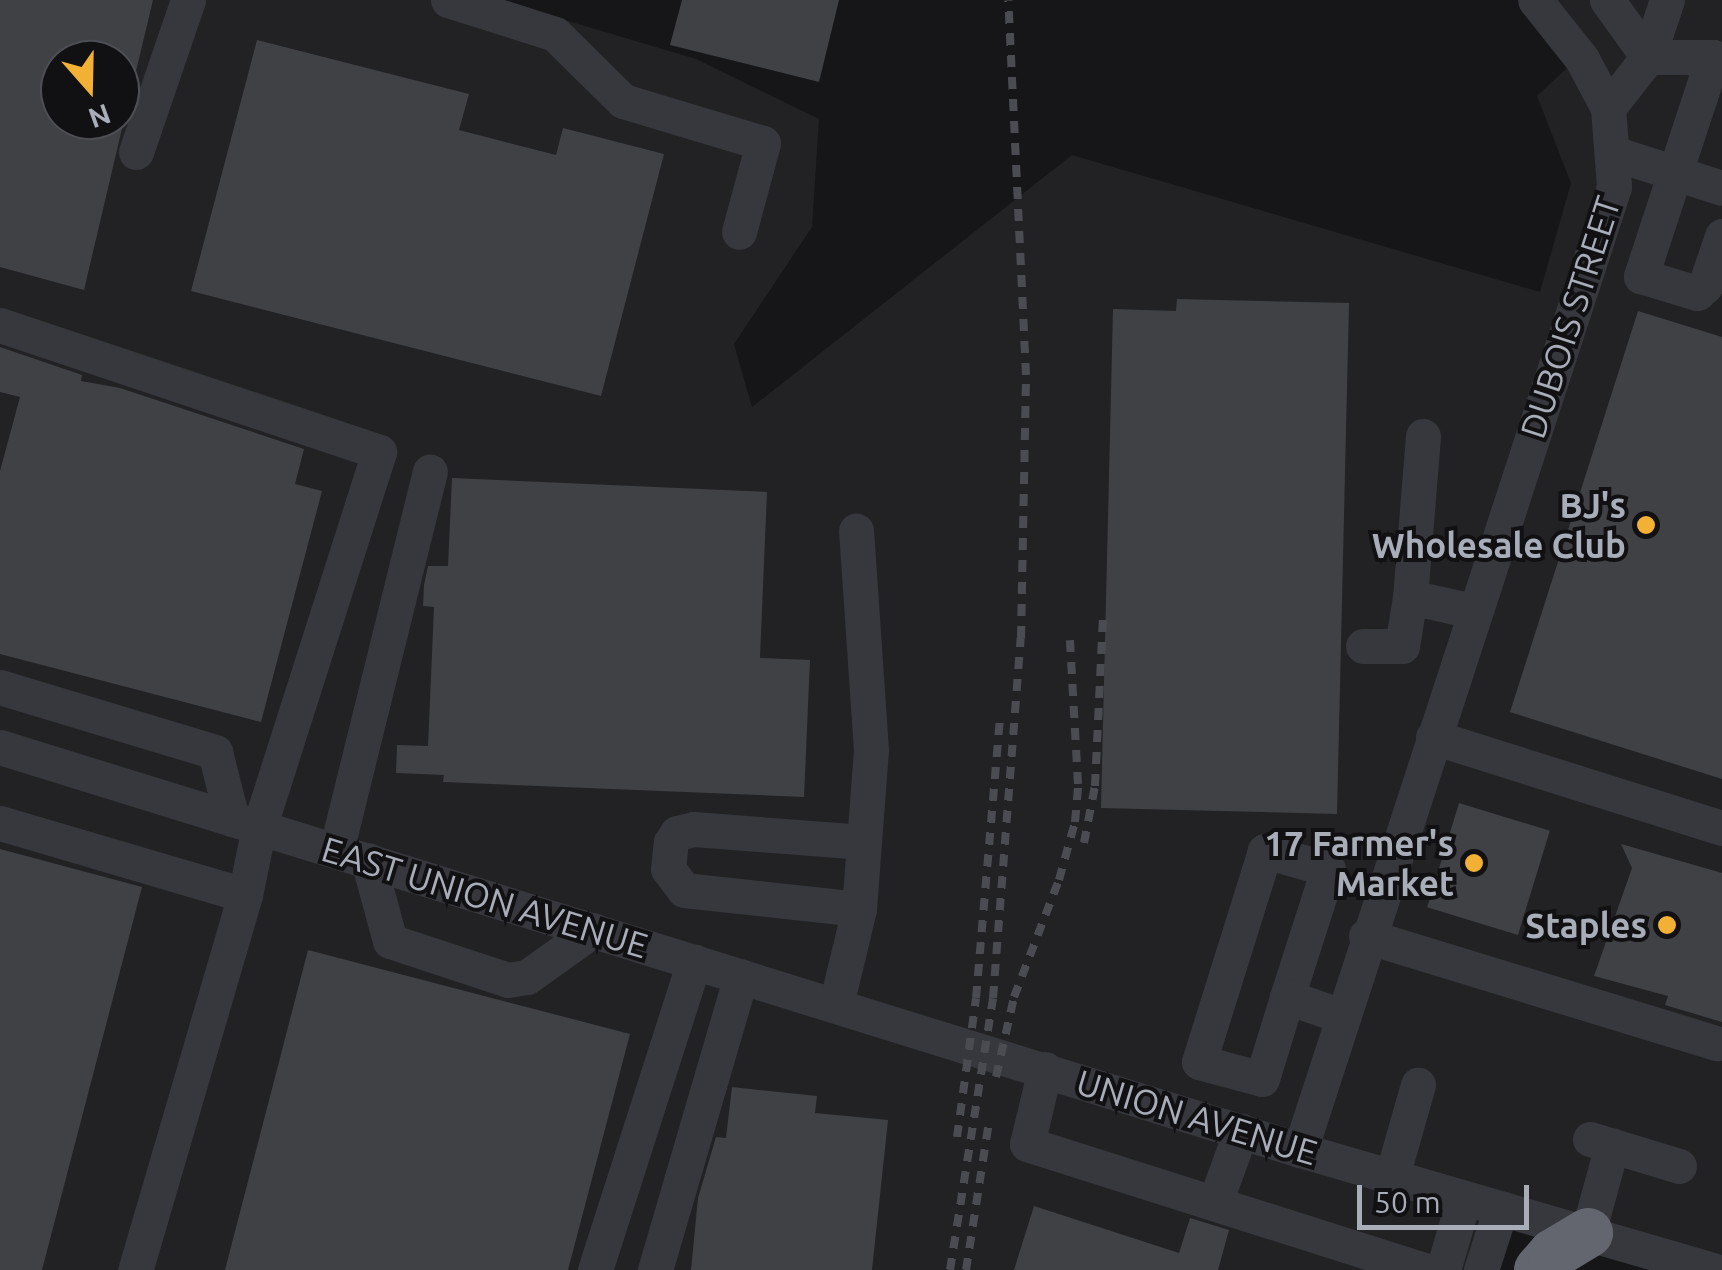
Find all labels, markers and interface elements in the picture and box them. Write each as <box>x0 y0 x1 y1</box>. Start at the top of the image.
north arrow <box>40 40 140 140</box>
text: N <box>85 99 115 135</box>
street label: DUBOIS STREET <box>1511 191 1629 443</box>
place label: BJ's Wholesale Club <box>1372 484 1626 566</box>
marker: BJ's Wholesale Club <box>1635 514 1657 536</box>
place label: 17 Farmer's Market <box>1264 822 1454 904</box>
street label: EAST UNION AVENUE <box>317 827 653 967</box>
marker: 17 Farmer's Market <box>1463 852 1485 874</box>
place label: Staples <box>1525 904 1647 946</box>
marker: Staples <box>1656 914 1678 936</box>
street label: UNION AVENUE <box>1072 1060 1322 1174</box>
scale bar <box>1362 1165 1534 1227</box>
text: 50 m <box>1374 1185 1441 1219</box>

